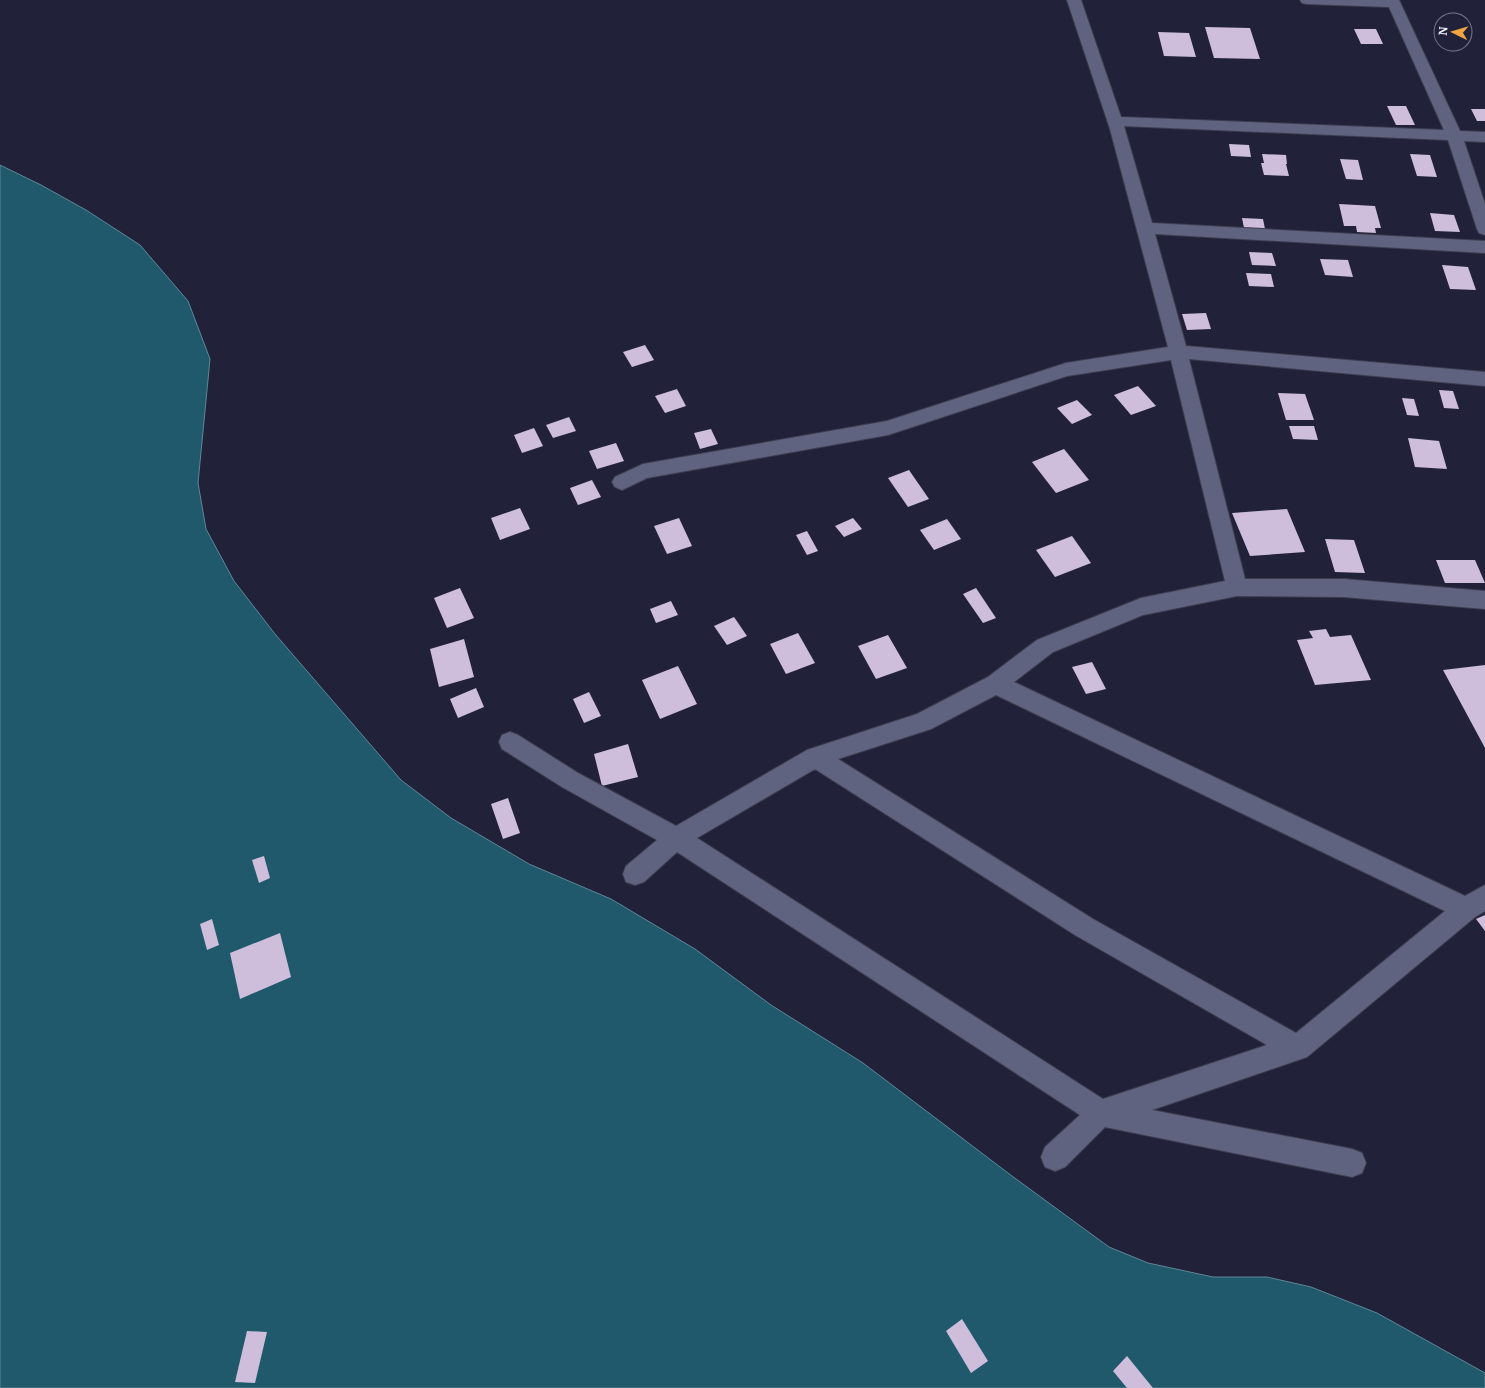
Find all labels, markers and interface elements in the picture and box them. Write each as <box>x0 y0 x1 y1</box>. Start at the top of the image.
north arrow <box>1433 12 1473 52</box>
text: N <box>1436 26 1450 36</box>

